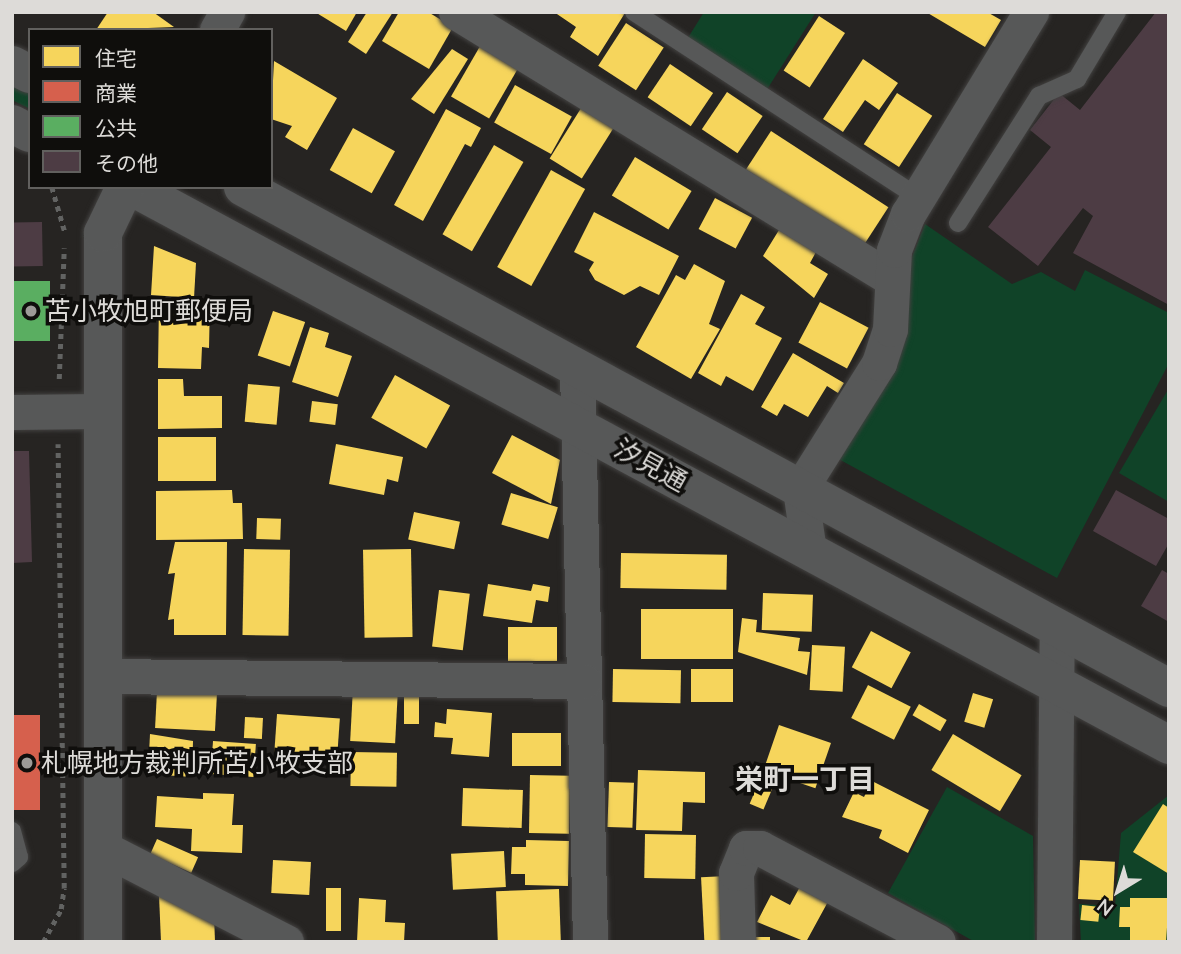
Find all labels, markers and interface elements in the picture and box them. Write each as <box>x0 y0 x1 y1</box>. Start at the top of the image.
legend <box>28 28 273 189</box>
text: 住宅 <box>95 45 137 71</box>
text: 商業 <box>95 80 137 106</box>
text: 公共 <box>95 115 137 141</box>
text: その他 <box>95 150 158 176</box>
place label: 苫小牧旭町郵便局 <box>45 295 253 327</box>
marker: 苫小牧旭町郵便局 <box>23 303 39 319</box>
street label: 汐見通 <box>609 432 693 498</box>
place label: 札幌地方裁判所苫小牧支部 <box>41 747 353 779</box>
marker: 札幌地方裁判所苫小牧支部 <box>19 755 35 771</box>
district label: 栄町一丁目 <box>735 762 875 796</box>
north arrow <box>1083 856 1153 926</box>
text: N <box>1092 894 1118 921</box>

